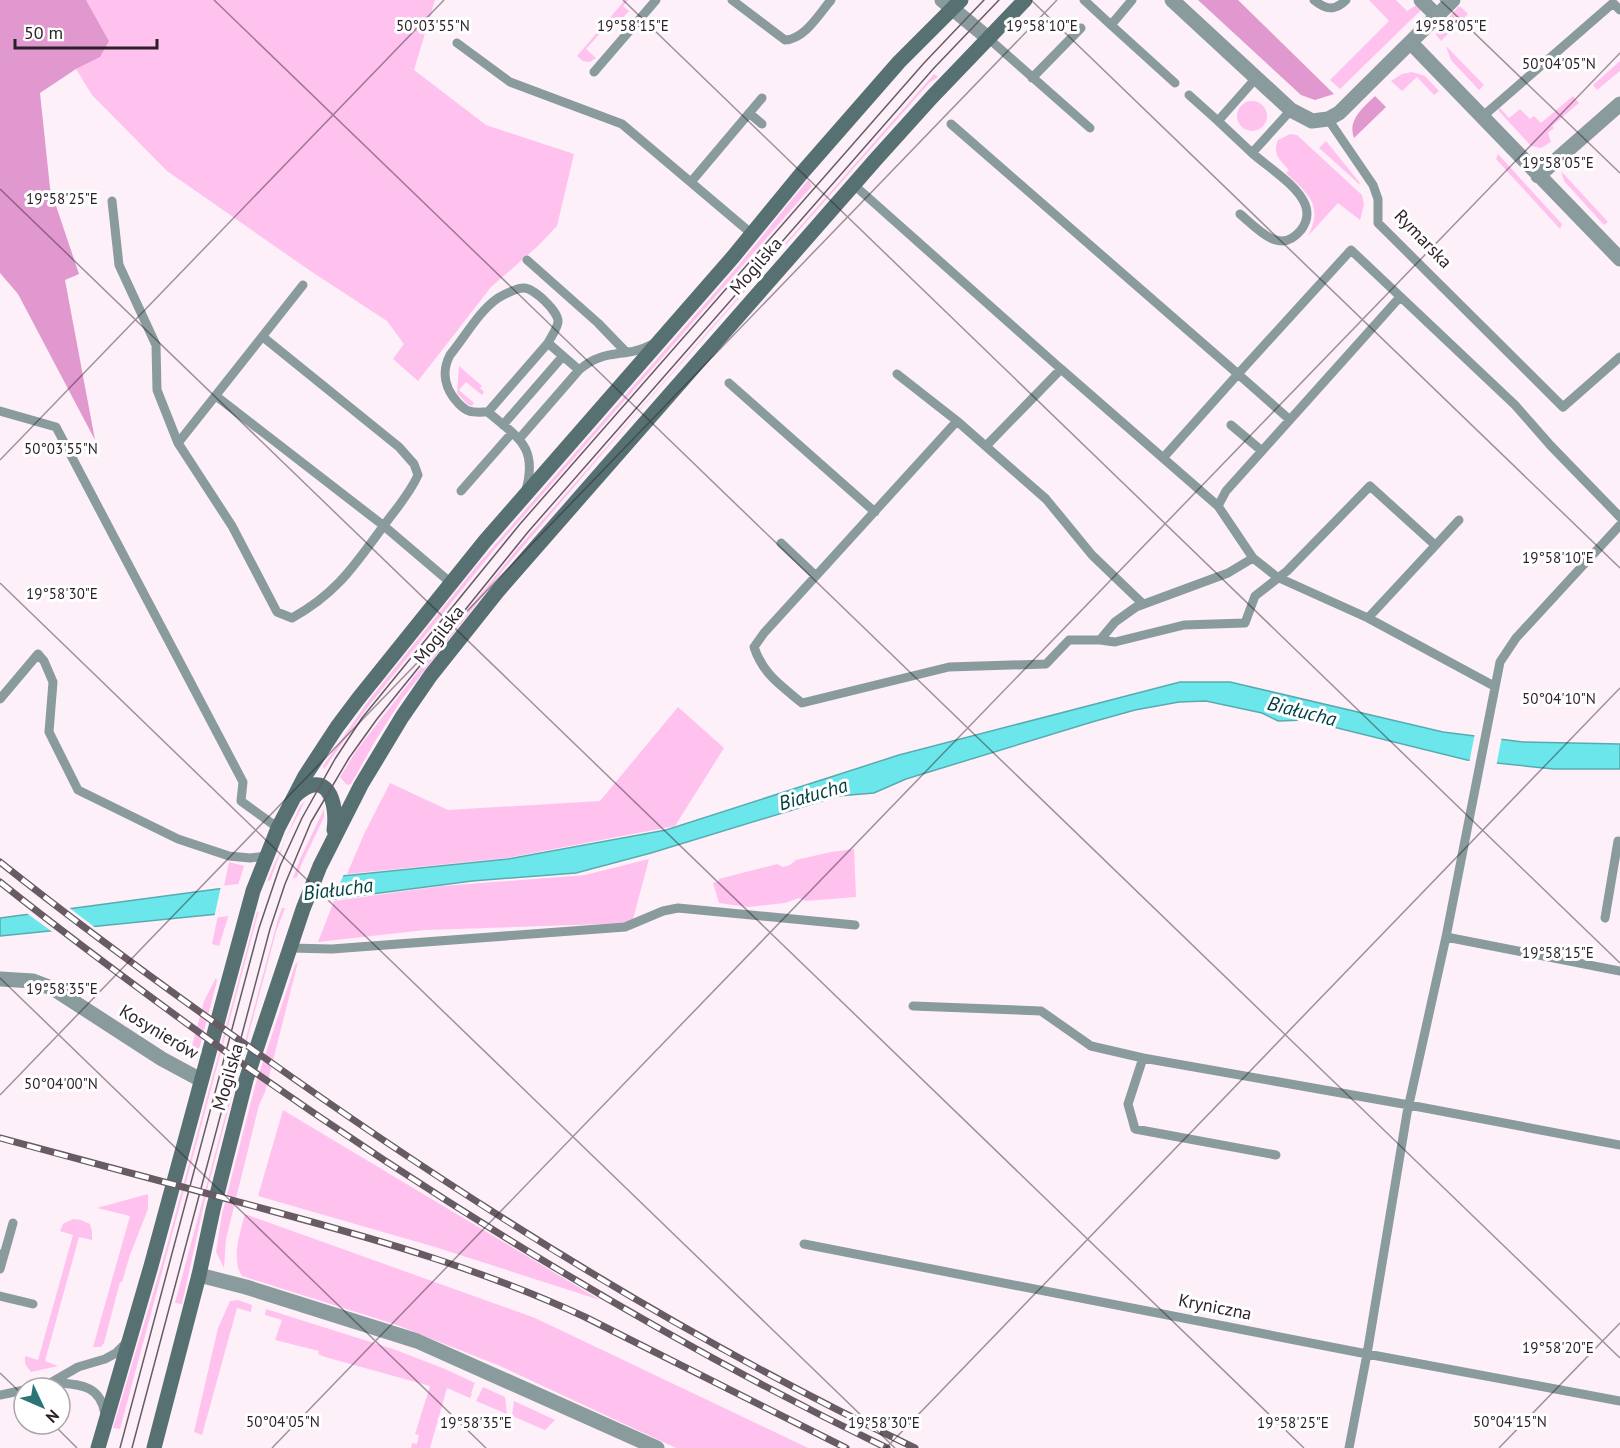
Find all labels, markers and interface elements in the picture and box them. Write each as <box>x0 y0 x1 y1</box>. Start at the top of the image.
scale bar <box>15 12 158 50</box>
text: 50°03'55"N <box>396 16 470 35</box>
text: 19°58'15"E <box>597 16 669 35</box>
text: 19°58'10"E <box>1006 16 1078 35</box>
text: 19°58'05"E <box>1415 16 1487 35</box>
text: 50 m <box>24 21 63 44</box>
text: 50°04'05"N <box>1522 54 1596 73</box>
text: 19°58'05"E <box>1522 153 1594 172</box>
text: 19°58'25"E <box>26 189 98 208</box>
street label: Rymarska <box>1390 204 1457 273</box>
street label: Mogilska <box>724 232 787 299</box>
text: 50°03'55"N <box>24 439 98 458</box>
text: 19°58'10"E <box>1522 548 1594 567</box>
text: 19°58'30"E <box>26 584 98 603</box>
street label: Mogilska <box>408 601 469 669</box>
text: 50°04'10"N <box>1522 689 1596 708</box>
water label: Białucha <box>1265 690 1340 732</box>
water label: Białucha <box>776 772 851 816</box>
water label: Białucha <box>301 872 375 906</box>
text: 19°58'15"E <box>1522 943 1594 962</box>
text: 19°58'35"E <box>26 979 98 998</box>
street label: Kosynierów <box>115 999 204 1065</box>
street label: Mogilska <box>207 1041 248 1113</box>
text: 50°04'00"N <box>24 1074 98 1093</box>
street label: Kryniczna <box>1176 1288 1254 1325</box>
text: 19°58'20"E <box>1522 1338 1594 1357</box>
north arrow <box>12 1376 72 1436</box>
text: N <box>42 1406 64 1427</box>
text: 50°04'05"N <box>246 1412 320 1431</box>
text: 50°04'15"N <box>1473 1412 1547 1431</box>
text: 19°58'35"E <box>440 1413 512 1432</box>
text: 19°58'30"E <box>848 1413 920 1432</box>
text: 19°58'25"E <box>1257 1413 1329 1432</box>

